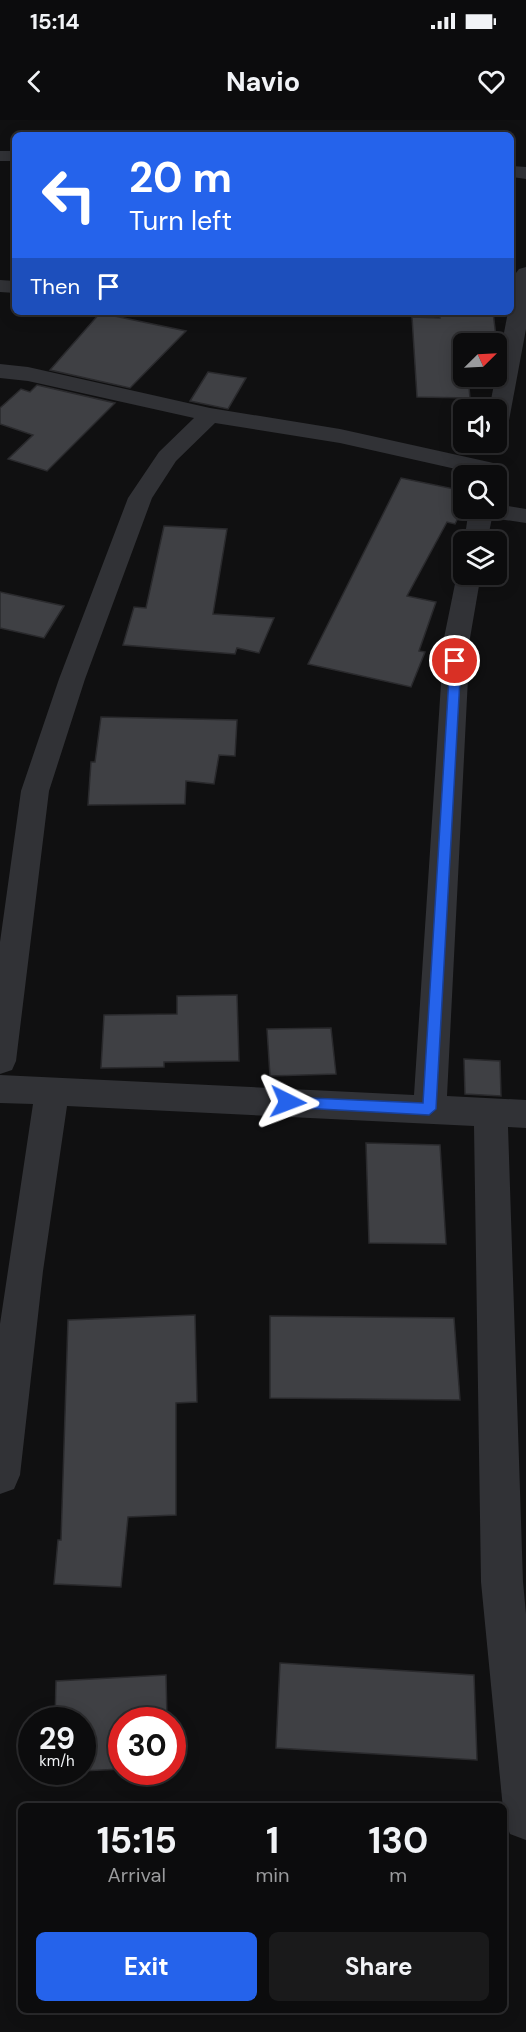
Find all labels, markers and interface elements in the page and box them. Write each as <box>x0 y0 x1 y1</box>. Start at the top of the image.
text: 15:14 <box>30 7 80 36</box>
text: Navio <box>226 64 300 99</box>
icon: back <box>18 65 51 98</box>
icon: heart <box>475 65 508 98</box>
text: 20 m <box>129 150 232 205</box>
icon: left <box>30 156 108 234</box>
text: Turn left <box>129 203 232 238</box>
icon: arrive <box>92 270 125 303</box>
text: Then <box>30 272 80 301</box>
north arrow <box>453 333 507 387</box>
map controls <box>453 333 507 585</box>
button: sound <box>453 399 507 453</box>
button: search <box>453 465 507 519</box>
button: layers <box>453 531 507 585</box>
pin <box>429 635 480 686</box>
icon: arrive <box>438 644 471 677</box>
position arrow <box>256 1070 320 1134</box>
speed limit sign: 30 <box>108 1707 186 1785</box>
text: 29 <box>39 1719 75 1758</box>
text: km/h <box>39 1751 75 1771</box>
text: 15:15 <box>97 1817 177 1864</box>
text: 1 <box>266 1817 279 1864</box>
text: 130 <box>368 1817 428 1864</box>
text: Arrival <box>108 1862 166 1888</box>
text: min <box>255 1862 290 1888</box>
text: m <box>389 1862 407 1888</box>
button: Exit <box>36 1932 257 2001</box>
button: Share <box>269 1932 489 2001</box>

